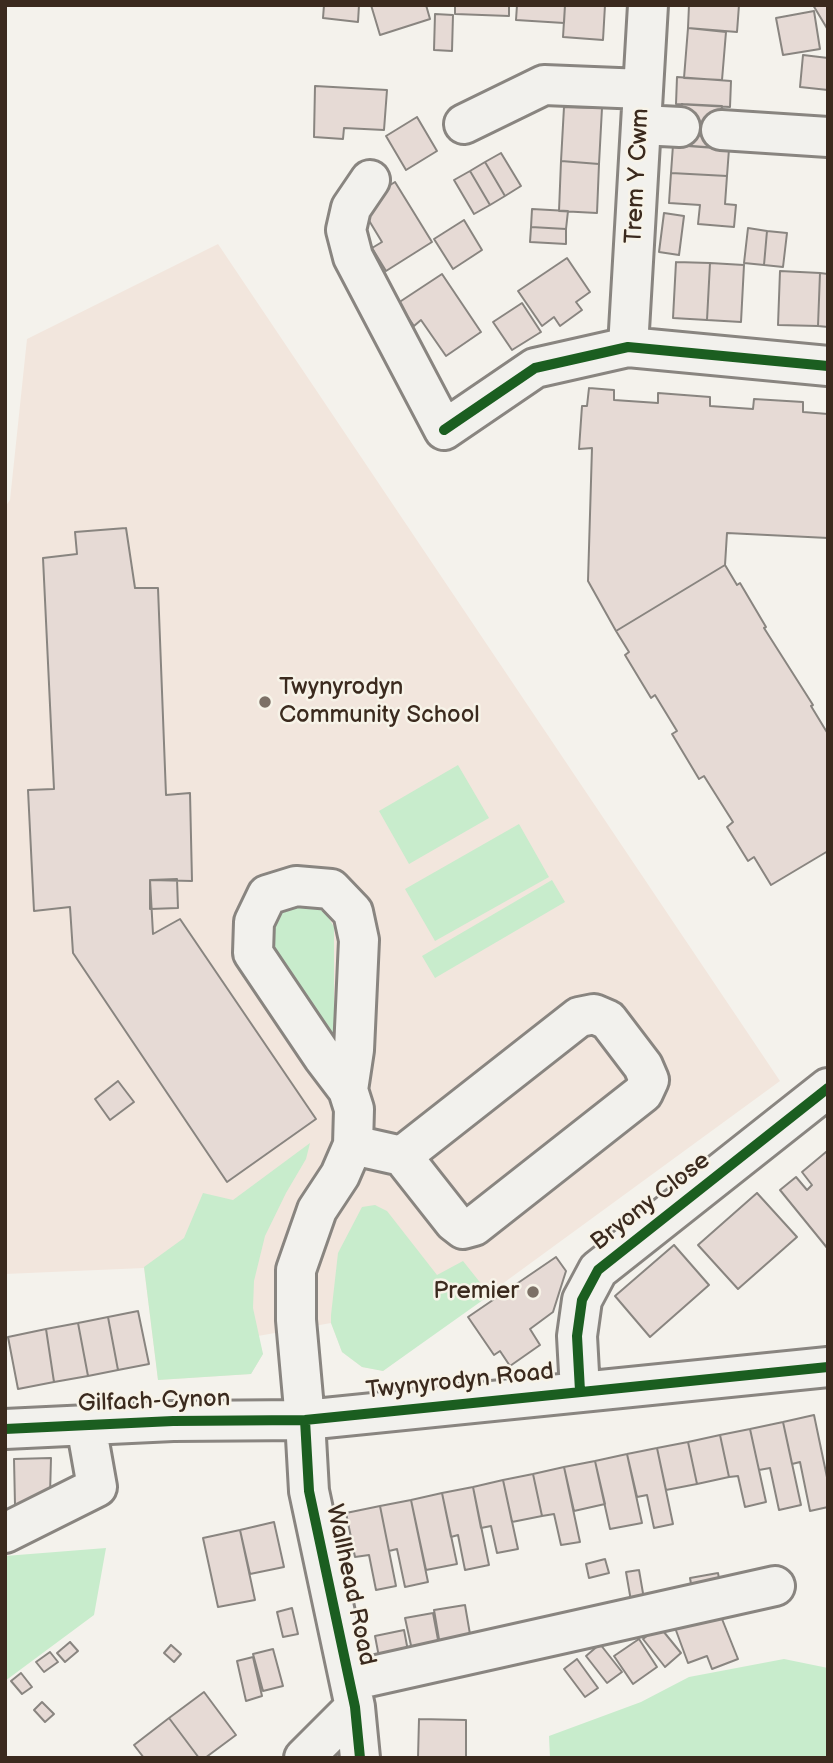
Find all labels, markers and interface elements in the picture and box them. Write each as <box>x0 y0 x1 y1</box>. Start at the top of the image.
street label: Trem Y Cwm <box>620 108 656 244</box>
place label: Twynyrodyn Community School <box>279 674 480 730</box>
marker: Twynyrodyn Community School <box>257 694 273 710</box>
street label: Bryony Close <box>586 1147 716 1257</box>
place label: Premier <box>433 1278 519 1306</box>
marker: Premier <box>525 1284 541 1300</box>
street label: Twynyrodyn Road <box>365 1358 555 1406</box>
street label: Gilfach-Cynon <box>77 1385 231 1419</box>
street label: Wallhead Road <box>319 1502 381 1668</box>

